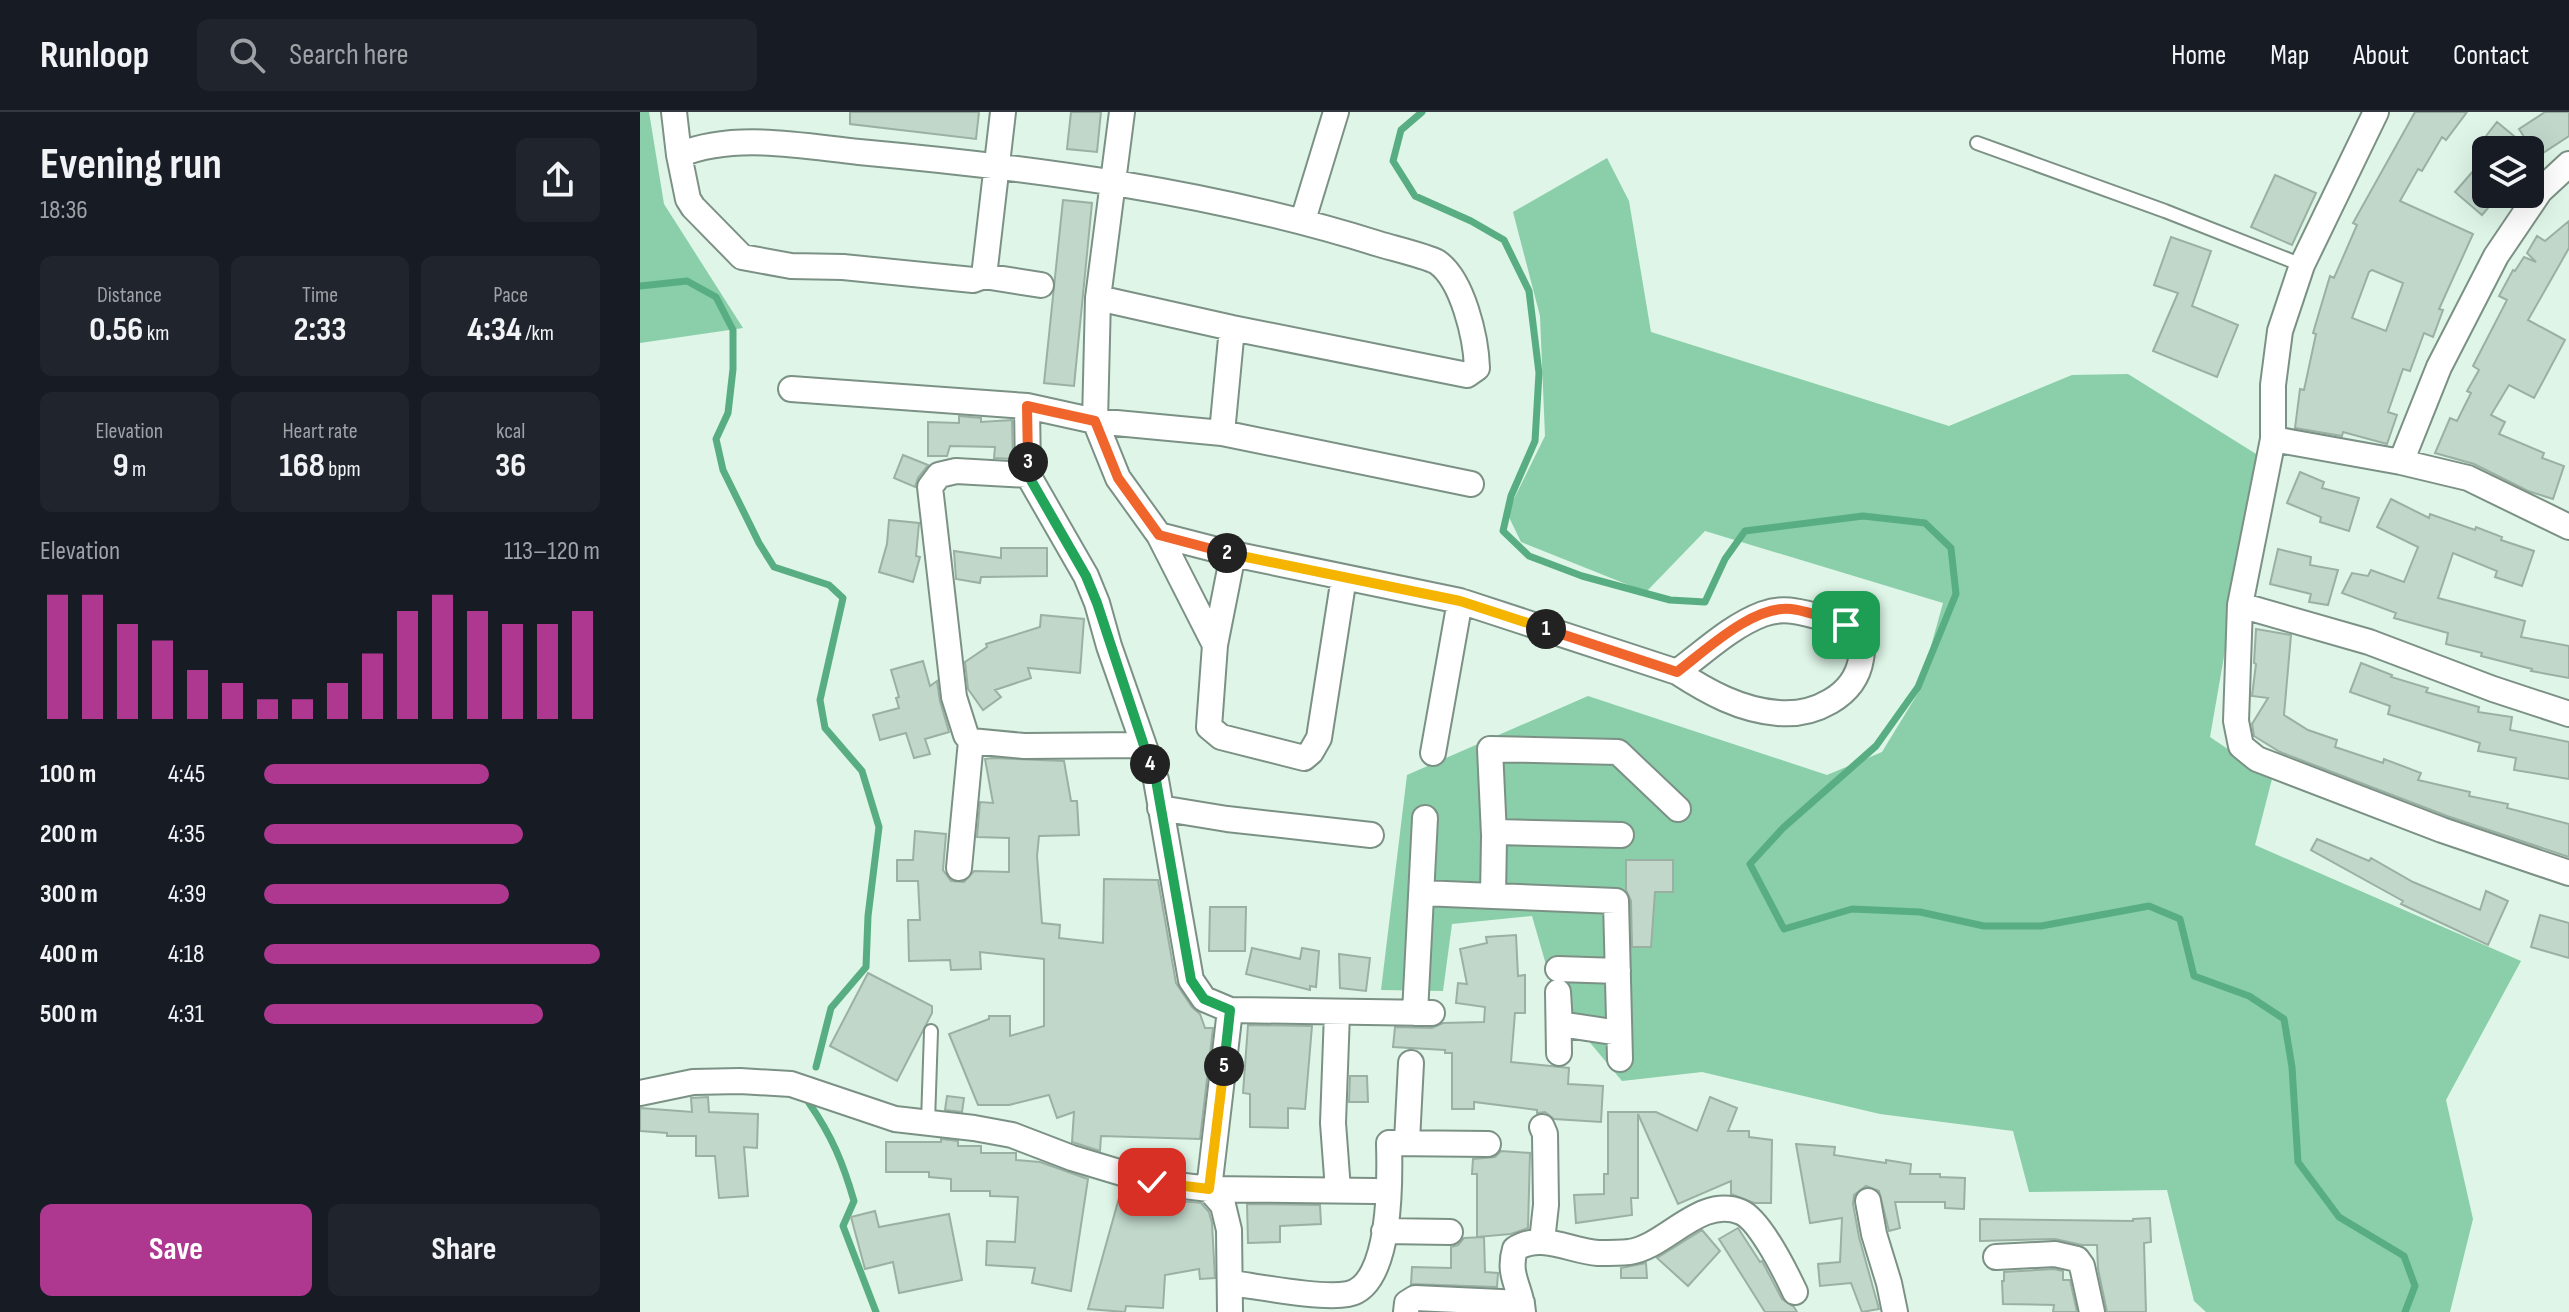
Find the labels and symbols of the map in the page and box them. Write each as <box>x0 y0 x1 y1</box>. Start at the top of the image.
pin: 3 <box>1008 442 1048 482</box>
pin: 2 <box>1207 533 1247 573</box>
pin <box>1812 591 1880 659</box>
pin: 1 <box>1526 609 1566 649</box>
pin: 4 <box>1130 744 1170 784</box>
pin: 5 <box>1204 1046 1244 1086</box>
pin <box>1118 1148 1186 1216</box>

